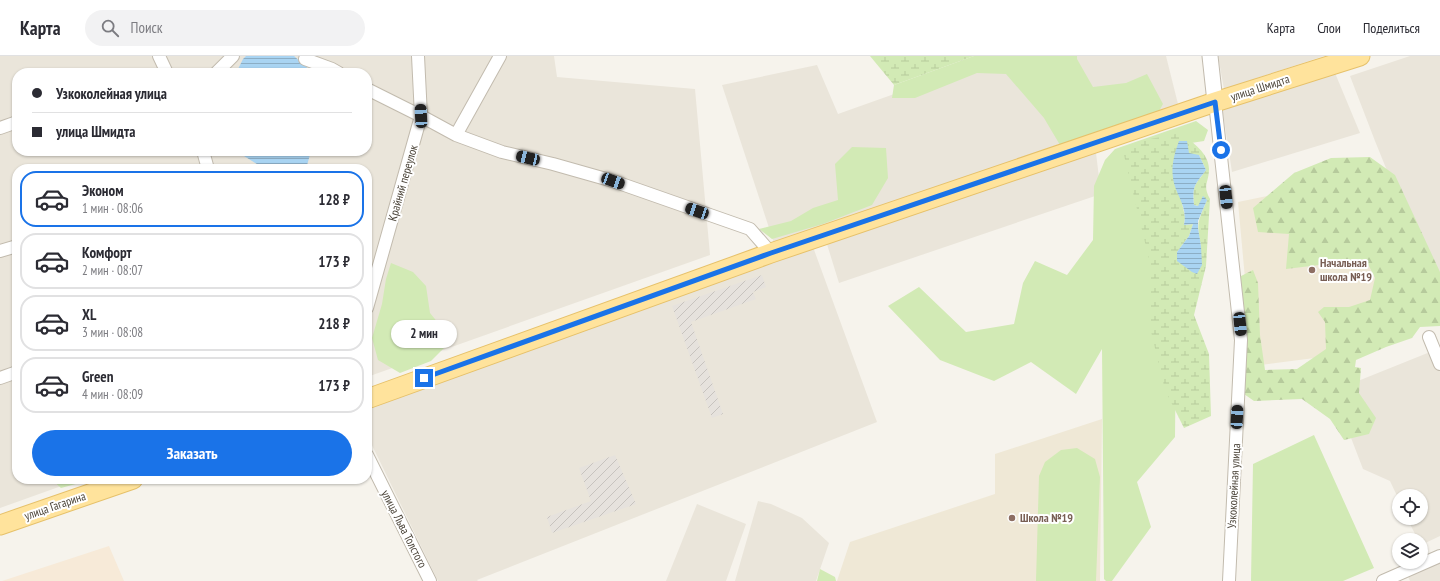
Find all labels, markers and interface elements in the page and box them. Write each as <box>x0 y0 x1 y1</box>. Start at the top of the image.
search box <box>85 10 365 46</box>
text: Карта <box>20 16 61 40</box>
icon: search <box>99 17 121 39</box>
text: Поиск <box>131 18 163 37</box>
text: Карта <box>1267 19 1295 37</box>
text: Слои <box>1317 19 1341 37</box>
text: Поделиться <box>1363 19 1420 37</box>
street label: улица Шмидта <box>1229 71 1291 104</box>
text: Узкоколейная улица <box>56 84 167 103</box>
car <box>414 104 428 128</box>
text: улица Шмидта <box>56 122 135 141</box>
route start <box>1212 141 1230 159</box>
street label: Крайний переулок <box>384 143 421 223</box>
car <box>515 149 541 167</box>
car <box>600 171 626 191</box>
icon: car <box>34 181 70 217</box>
text: Эконом <box>82 181 123 200</box>
car <box>1219 184 1233 210</box>
text: 128 ₽ <box>318 190 350 209</box>
text: 1 мин · 08:06 <box>82 200 143 217</box>
car <box>684 201 710 221</box>
icon: car <box>34 243 70 279</box>
text: Комфорт <box>82 243 132 262</box>
text: 173 ₽ <box>318 252 350 271</box>
place label: Начальная школа №19 <box>1320 255 1372 284</box>
text: 2 мин · 08:07 <box>82 262 143 279</box>
marker: Начальная школа №19 <box>1307 265 1317 275</box>
icon: car <box>34 305 70 341</box>
text: XL <box>82 305 96 324</box>
car <box>1233 311 1247 337</box>
text: 218 ₽ <box>318 314 350 333</box>
callout: 2 мин <box>391 320 457 348</box>
text: 3 мин · 08:08 <box>82 324 143 341</box>
text: 2 мин <box>410 325 438 342</box>
icon: car <box>34 367 70 403</box>
text: Green <box>82 367 114 386</box>
route end <box>415 369 433 387</box>
text: 173 ₽ <box>318 376 350 395</box>
text: 4 мин · 08:09 <box>82 386 143 403</box>
car <box>1230 405 1244 429</box>
button: Заказать <box>32 430 352 476</box>
street label: Узкоколейная улица <box>1224 443 1243 529</box>
street label: улица Льва Толстого <box>378 487 431 570</box>
street label: улица Гагарина <box>22 488 88 523</box>
map controls <box>1392 489 1428 569</box>
button: locate <box>1392 489 1428 525</box>
place label: Школа №19 <box>1020 510 1073 525</box>
marker: Школа №19 <box>1007 513 1017 523</box>
button: layers <box>1392 533 1428 569</box>

